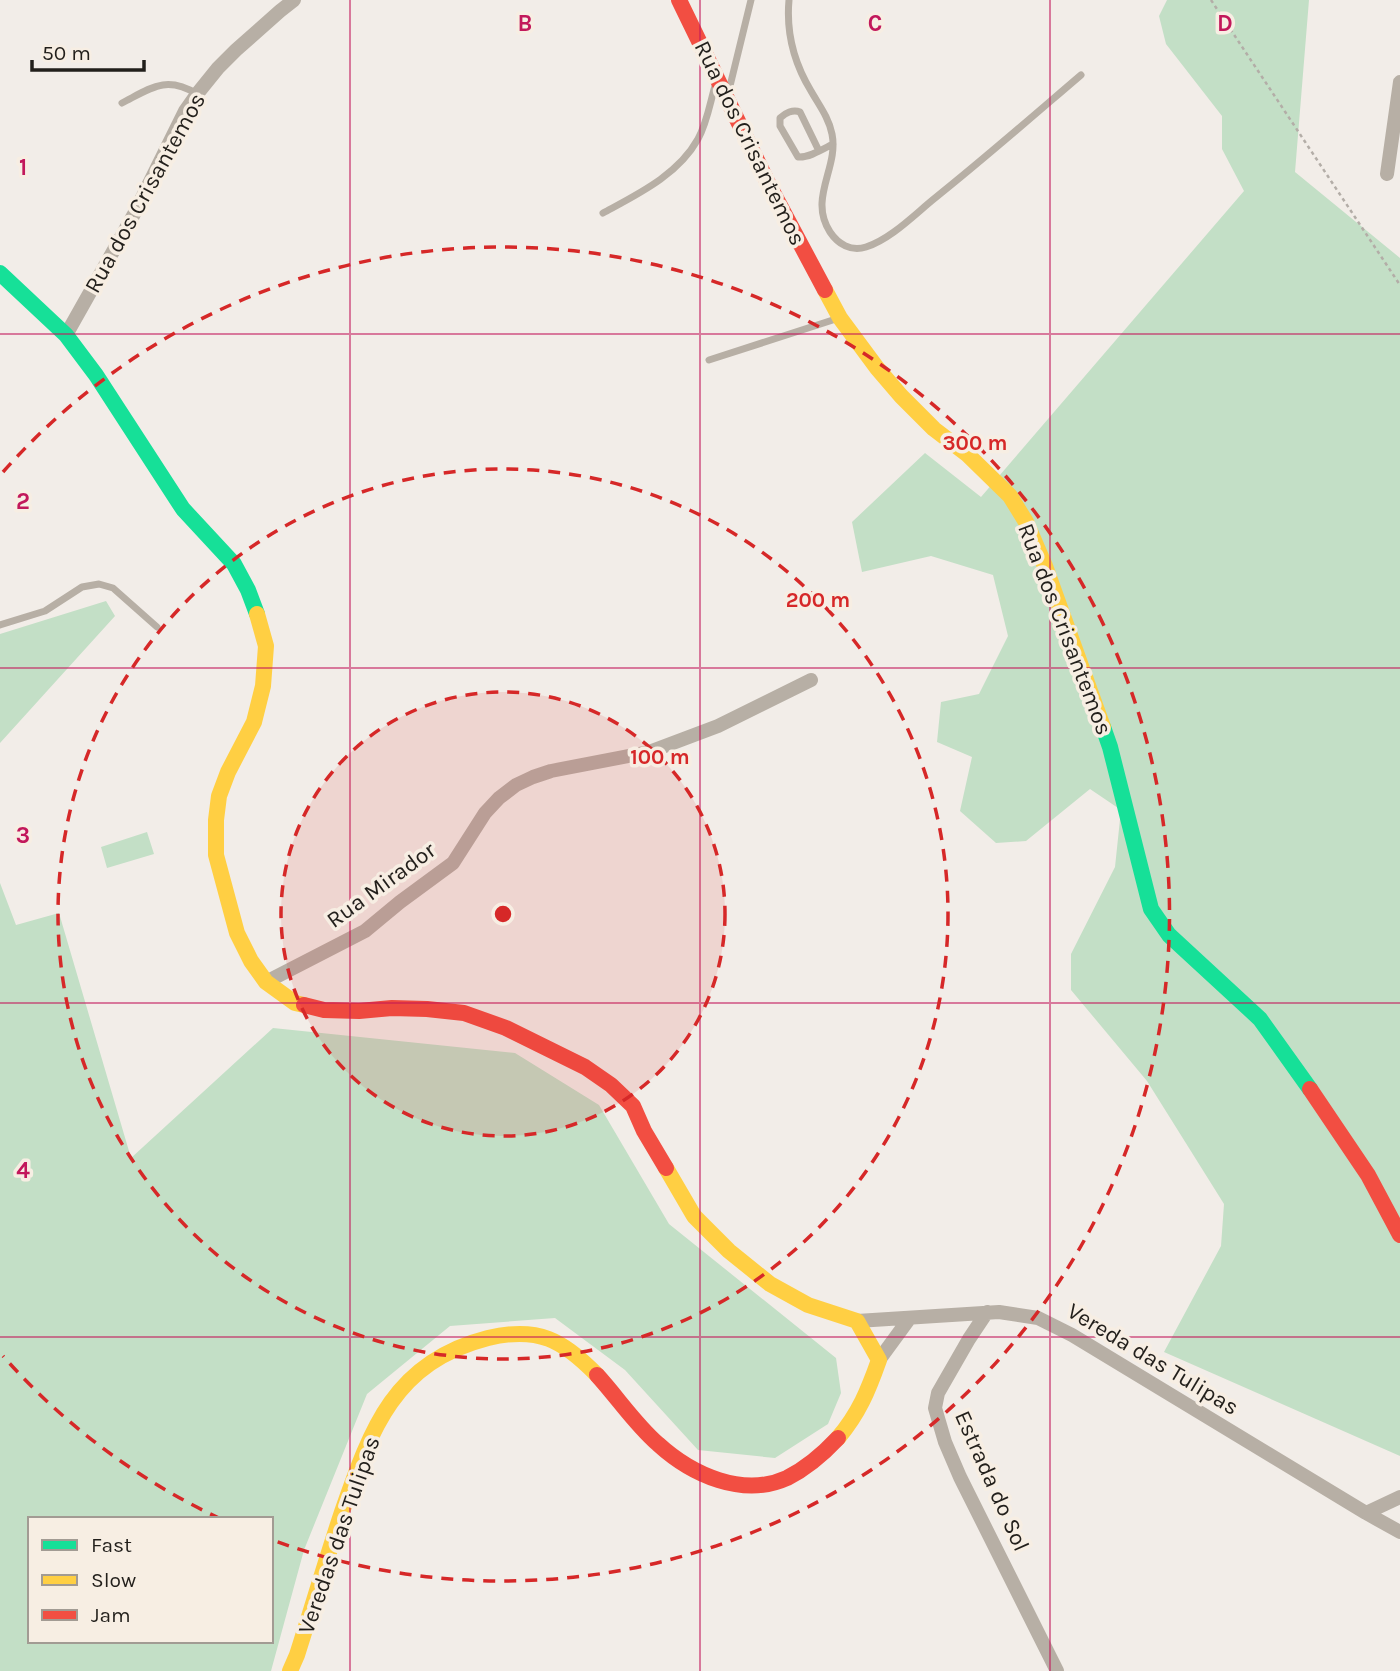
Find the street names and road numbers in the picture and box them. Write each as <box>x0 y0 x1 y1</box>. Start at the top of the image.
street label: Rua dos Crisantemos <box>689 36 811 250</box>
street label: Rua dos Crisantemos <box>79 88 211 298</box>
street label: Rua dos Crisantemos <box>1012 519 1118 739</box>
street label: Rua Mirador <box>321 836 441 934</box>
street label: Vereda das Tulipas <box>1062 1297 1244 1421</box>
street label: Estrada do Sol <box>949 1407 1035 1555</box>
street label: Veredas das Tulipas <box>293 1433 385 1637</box>

